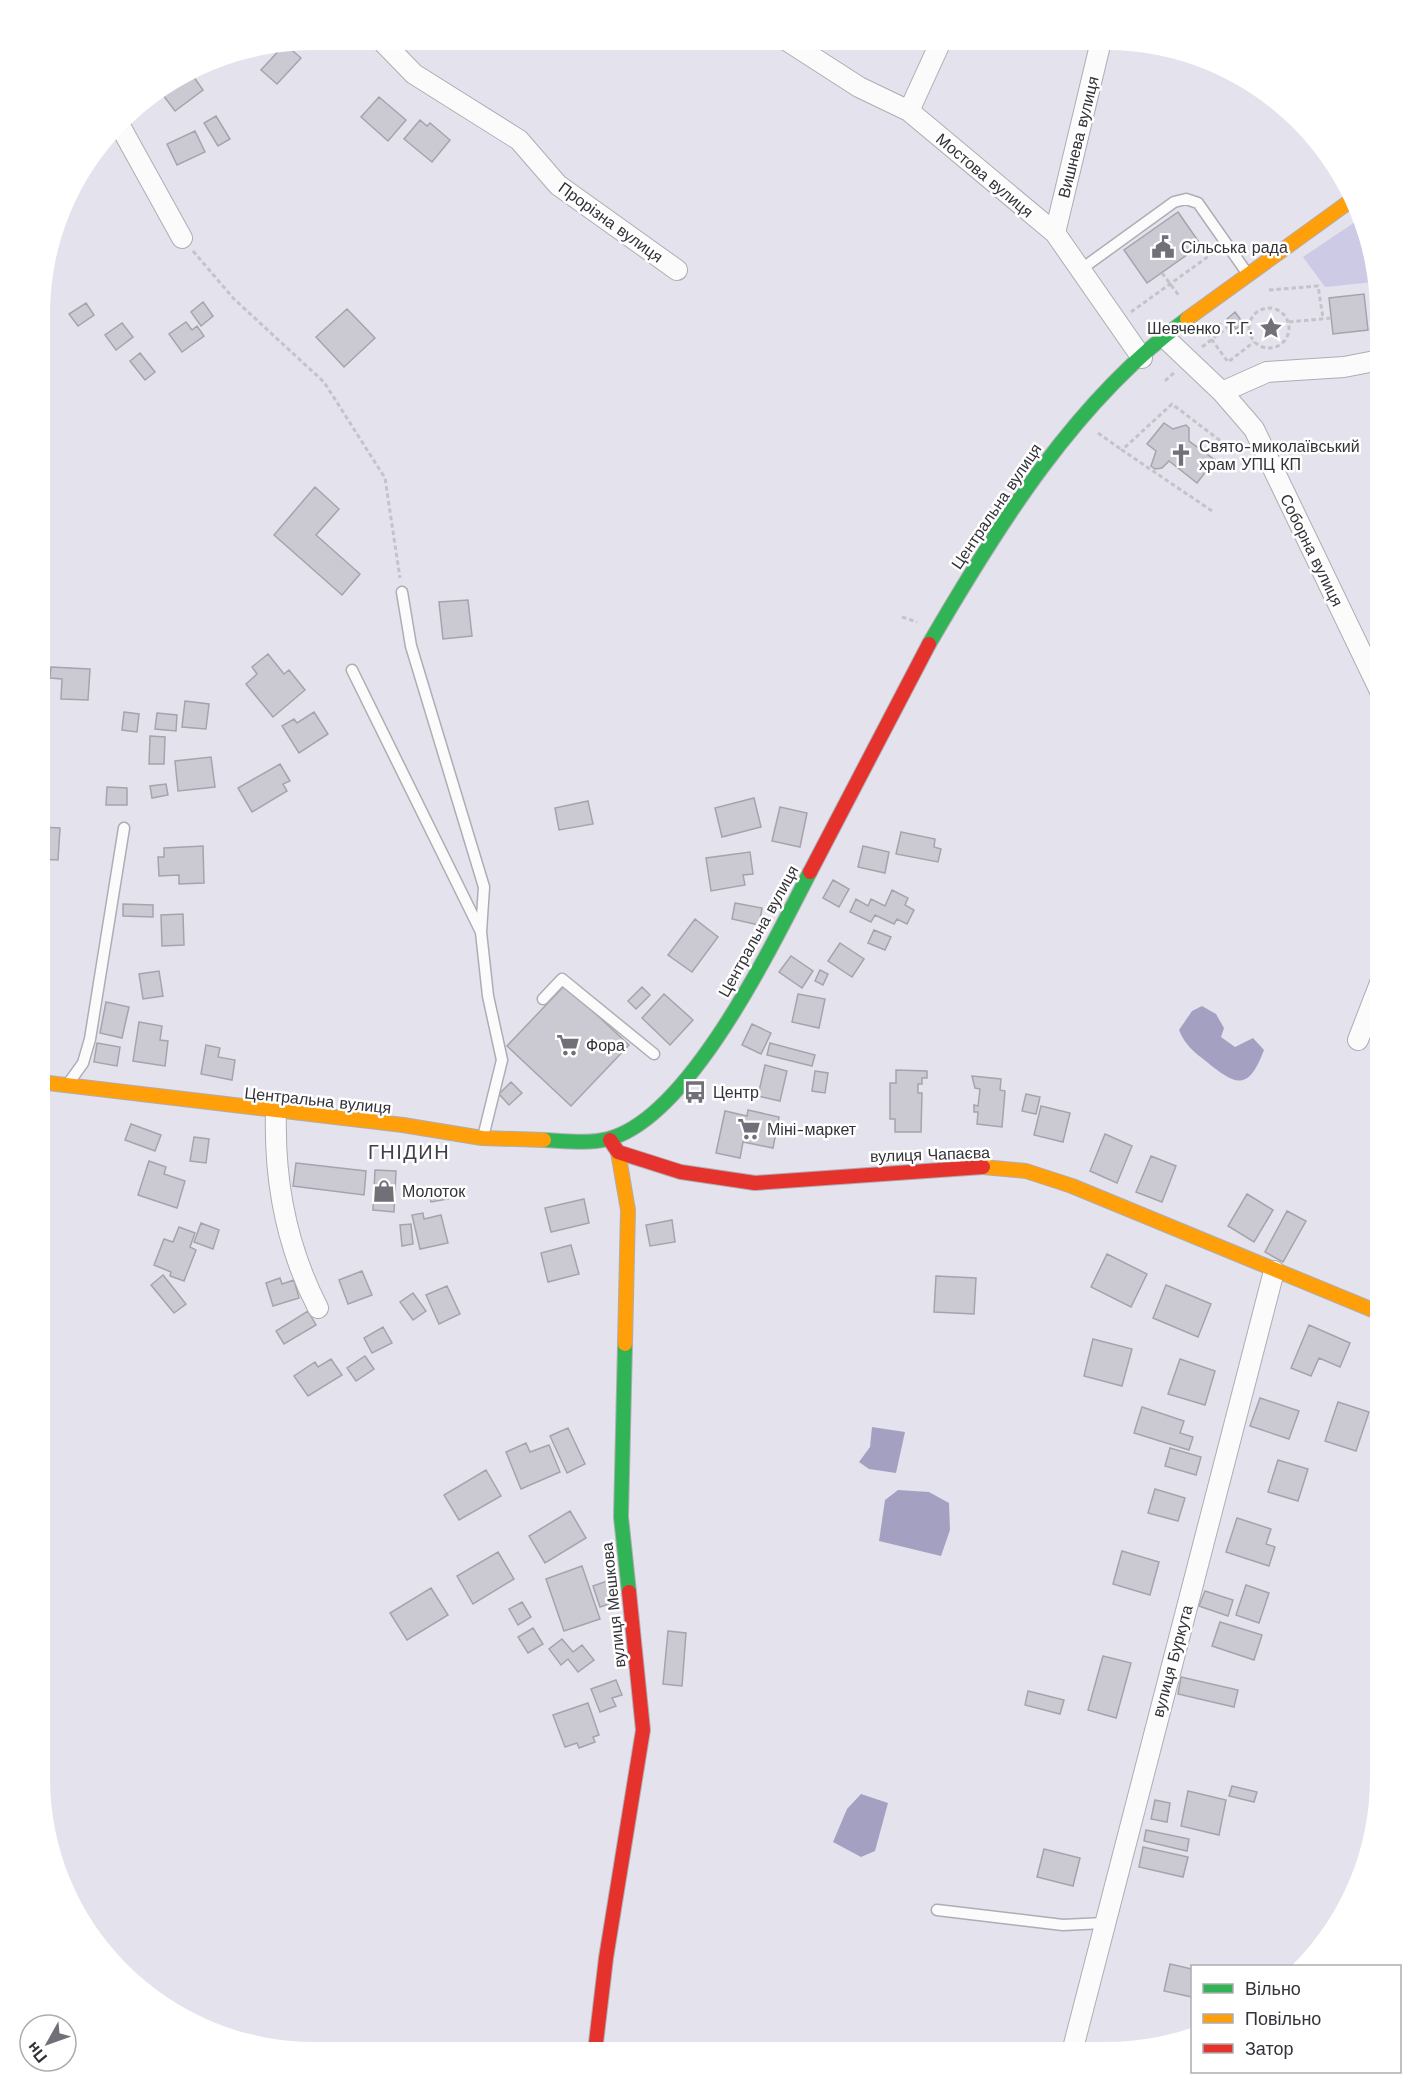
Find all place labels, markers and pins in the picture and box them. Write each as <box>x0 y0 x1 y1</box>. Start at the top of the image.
public building icon: Сільська рада <box>1150 234 1176 260</box>
place label: Сільська рада <box>1181 238 1288 257</box>
place icon: Шевченко Т.Г. <box>1258 315 1284 341</box>
place label: Шевченко Т.Г. <box>1147 319 1253 338</box>
place label: Свято-миколаївський храм УПЦ КП <box>1199 437 1360 474</box>
church icon: Свято-миколаївський храм УПЦ КП <box>1168 442 1194 468</box>
supermarket icon: Фора <box>555 1032 581 1058</box>
place label: Фора <box>586 1036 625 1055</box>
bus stop icon: Центр <box>682 1079 708 1105</box>
place label: Центр <box>713 1083 759 1102</box>
supermarket icon: Міні-маркет <box>736 1116 762 1142</box>
place label: Міні-маркет <box>767 1120 857 1139</box>
shop icon: Молоток <box>371 1178 397 1204</box>
place label: Молоток <box>402 1182 466 1201</box>

